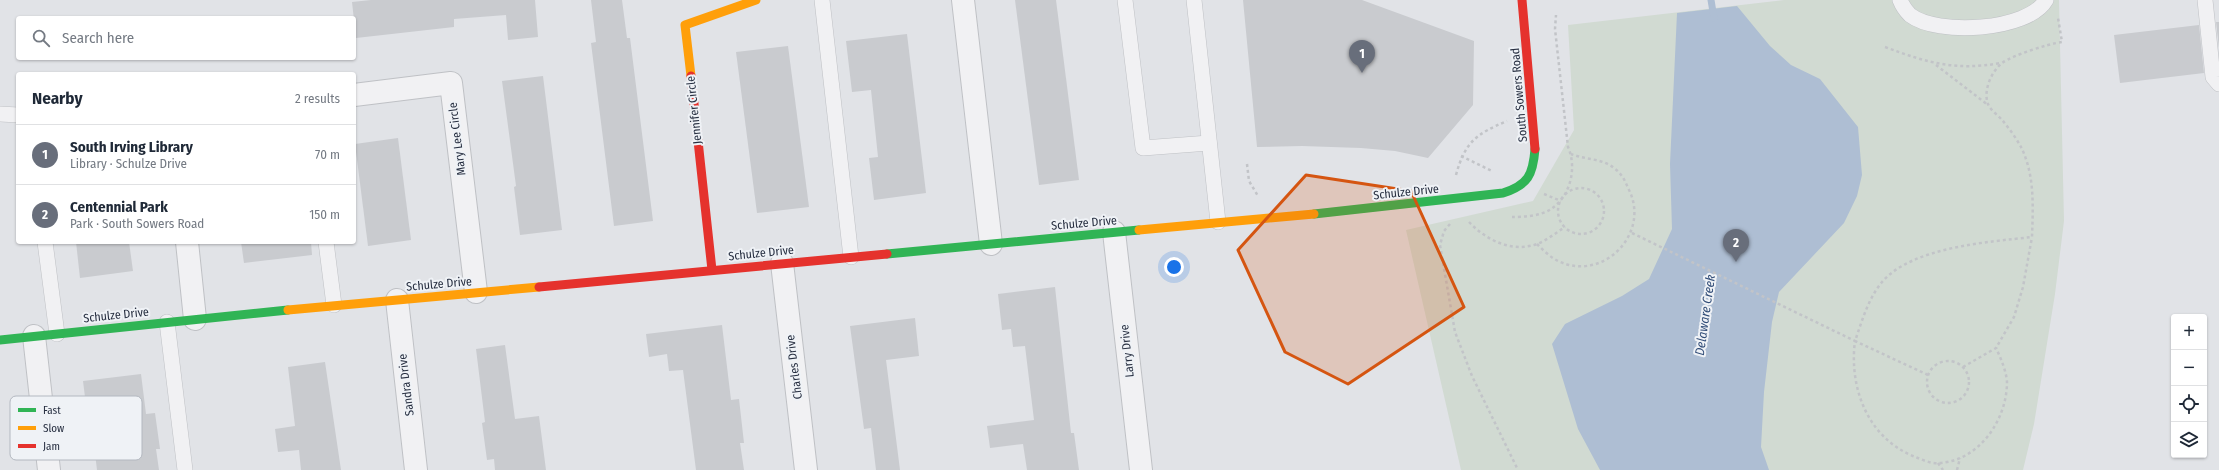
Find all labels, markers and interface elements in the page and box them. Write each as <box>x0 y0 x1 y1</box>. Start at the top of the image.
search box <box>16 16 356 60</box>
icon: search <box>30 27 52 49</box>
text: Search here <box>62 29 134 47</box>
pin: 1 <box>1349 40 1375 73</box>
street label: South Sowers Road <box>1508 47 1530 143</box>
street label: Jennifer Circle <box>683 75 705 145</box>
text: Nearby <box>32 88 83 109</box>
text: 2 results <box>295 91 340 106</box>
street label: Mary Lee Circle <box>446 102 468 176</box>
text: South Irving Library <box>70 138 193 156</box>
text: 1 <box>42 147 48 162</box>
text: 70 m <box>315 147 340 162</box>
text: Library · Schulze Drive <box>70 156 187 171</box>
street label: Schulze Drive <box>1373 182 1440 202</box>
text: Centennial Park <box>70 198 168 216</box>
text: 2 <box>42 207 48 222</box>
text: 150 m <box>309 207 340 222</box>
street label: Schulze Drive <box>1051 213 1117 233</box>
text: Park · South Sowers Road <box>70 216 204 231</box>
pin: 2 <box>1723 229 1749 262</box>
street label: Schulze Drive <box>728 243 795 263</box>
your location <box>1164 257 1184 277</box>
water label: Delaware Creek <box>1692 273 1718 356</box>
street label: Schulze Drive <box>406 274 472 294</box>
street label: Schulze Drive <box>83 305 150 325</box>
map controls <box>2171 314 2207 458</box>
button: + <box>2171 314 2207 350</box>
street label: Larry Drive <box>1117 324 1137 378</box>
street label: Charles Drive <box>783 334 805 400</box>
button: − <box>2171 350 2207 386</box>
street label: Sandra Drive <box>395 353 417 417</box>
button: locate <box>2171 386 2207 422</box>
legend <box>10 396 142 460</box>
text: Fast <box>43 404 61 417</box>
text: Slow <box>43 422 64 435</box>
button: layers <box>2171 422 2207 458</box>
text: Jam <box>43 440 60 453</box>

